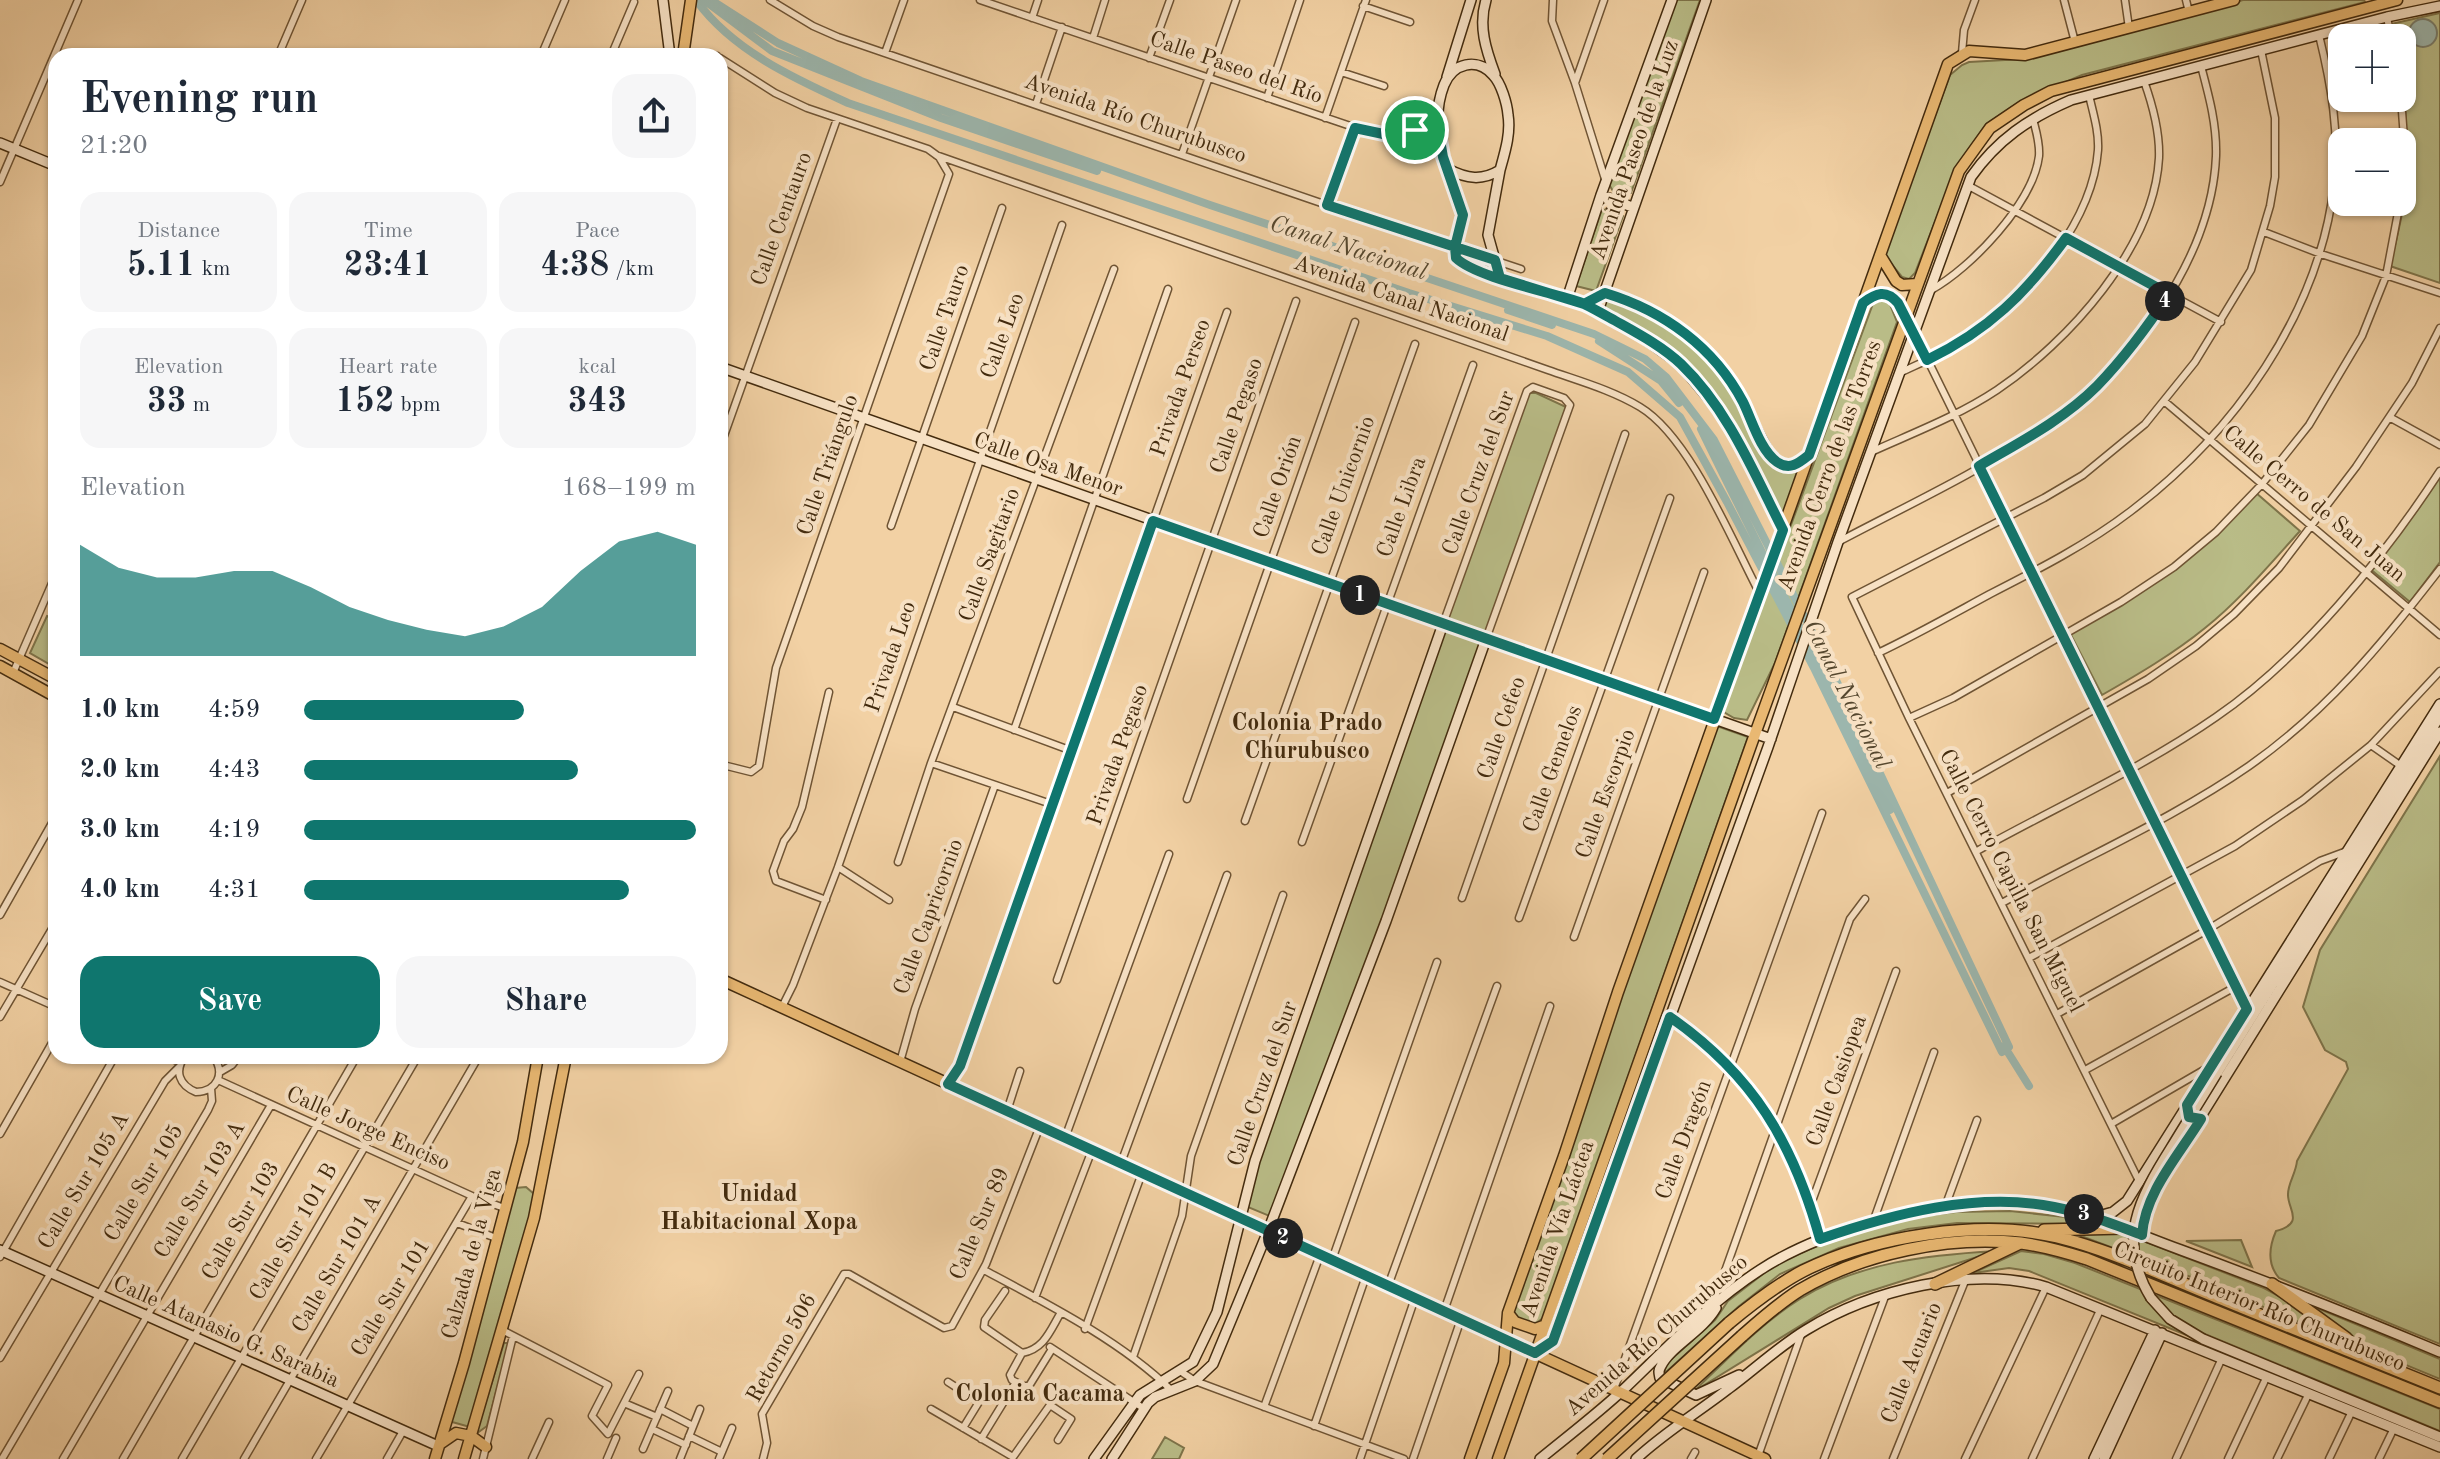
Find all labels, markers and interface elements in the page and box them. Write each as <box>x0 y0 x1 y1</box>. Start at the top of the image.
map controls <box>2328 24 2416 216</box>
button: + <box>2328 24 2416 112</box>
street label: Calle Paseo del Río <box>1147 28 1325 108</box>
street label: Avenida Paseo de la Luz <box>1587 37 1683 263</box>
street label: Avenida Río Churubusco <box>1021 71 1249 167</box>
button: share <box>612 74 696 158</box>
text: Evening run <box>80 78 318 122</box>
pin <box>1381 96 1449 164</box>
icon: arrive <box>1393 108 1437 152</box>
button: − <box>2328 128 2416 216</box>
text: 21:20 <box>80 133 148 159</box>
street label: Calle Centauro <box>748 149 816 289</box>
water label: Canal Nacional <box>1266 212 1430 286</box>
text: Distance <box>137 220 220 242</box>
text: Time <box>363 220 413 242</box>
text: Pace <box>575 220 620 242</box>
text: 5.11 <box>127 249 195 283</box>
text: 23:41 <box>344 249 432 283</box>
text: 4:38 <box>540 249 609 283</box>
street label: Avenida Canal Nacional <box>1291 252 1511 346</box>
text: km <box>195 258 231 280</box>
text: /km <box>609 258 654 280</box>
street label: Calle Tauro <box>917 262 973 374</box>
pin: 4 <box>2145 281 2185 321</box>
street label: Calle Leo <box>977 290 1029 382</box>
text: 4 <box>2159 290 2171 312</box>
street label: Privada Perseo <box>1147 316 1215 460</box>
street label: Avenida Cerro de las Torres <box>1774 337 1886 595</box>
street label: Calle Pegaso <box>1207 355 1267 477</box>
text: Elevation <box>134 356 223 378</box>
text: Heart rate <box>339 356 437 378</box>
text: kcal <box>578 356 616 378</box>
text: 33 <box>147 385 187 419</box>
text: 152 <box>335 385 394 419</box>
text: 343 <box>568 385 627 419</box>
street label: Calle Cruz del Sur <box>1439 388 1519 558</box>
street label: Calle Triángulo <box>794 392 862 538</box>
text: m <box>187 394 210 416</box>
text: bpm <box>394 394 441 416</box>
street label: Calle Unicornio <box>1309 413 1379 559</box>
street label: Calle Cerro de San Juan <box>2219 422 2409 587</box>
street label: Calle Osa Menor <box>971 429 1125 501</box>
street label: Calle Orión <box>1250 433 1306 541</box>
street label: Calle Libra <box>1374 454 1430 560</box>
text: Elevation <box>80 475 186 501</box>
text: 168–199 m <box>561 475 696 501</box>
street label: Calle Sagitario <box>956 485 1024 625</box>
pin: 1 <box>1340 575 1380 615</box>
text: 1 <box>1354 584 1366 606</box>
street label: Privada Leo <box>862 599 920 715</box>
water label: Canal Nacional <box>1798 617 1894 773</box>
street label: Calle Cefeo <box>1474 674 1530 782</box>
street label: Privada Pegaso <box>1084 682 1152 828</box>
text: 1.0 km <box>80 697 160 723</box>
text: 4:59 <box>208 697 261 723</box>
street label: Calle Gemelos <box>1520 702 1586 836</box>
district label: Colonia Prado Churubusco <box>1231 712 1383 764</box>
street label: Calle Escorpio <box>1572 726 1640 862</box>
street label: Calle Cerro Capilla San Miguel <box>1935 746 2087 1016</box>
text: 2.0 km <box>80 757 160 783</box>
text: 4:43 <box>208 757 261 783</box>
text: 3.0 km <box>80 817 160 843</box>
text: 4:19 <box>208 817 261 843</box>
street label: Calle Capricornio <box>891 836 967 998</box>
text: 4.0 km <box>80 877 160 903</box>
text: 4:31 <box>208 877 261 903</box>
button: Save <box>80 956 380 1048</box>
button: Share <box>396 956 696 1048</box>
street label: Calle Cruz del Sur <box>1224 999 1302 1169</box>
street label: Calle Casiopea <box>1803 1012 1871 1150</box>
street label: Calle Dragón <box>1652 1077 1716 1203</box>
street label: Calle Jorge Enciso <box>283 1083 453 1175</box>
street label: Calle Sur 105 A <box>35 1108 134 1253</box>
street label: Calle Sur 103 A <box>149 1117 251 1263</box>
street label: Calle Sur 105 <box>100 1120 188 1246</box>
street label: Avenida Vía Láctea <box>1517 1138 1599 1320</box>
street label: Calle Sur 103 <box>196 1157 286 1285</box>
street label: Calle Sur 101 B <box>246 1160 342 1304</box>
street label: Calle Sur 89 <box>946 1165 1014 1283</box>
street label: Calzada de la Viga <box>439 1166 505 1342</box>
district label: Unidad Habitacional Xopa <box>660 1183 858 1235</box>
street label: Calle Sur 101 A <box>289 1191 386 1337</box>
pin: 3 <box>2064 1194 2104 1234</box>
text: 3 <box>2078 1203 2090 1225</box>
pin: 2 <box>1263 1218 1303 1258</box>
text: 2 <box>1277 1227 1289 1249</box>
street label: Calle Sur 101 <box>347 1235 435 1361</box>
street label: Circuito Interior Río Churubusco <box>2110 1238 2408 1376</box>
street label: Avenida Río Churubusco <box>1562 1251 1752 1421</box>
street label: Calle Atanasio G. Sarabia <box>110 1272 343 1392</box>
street label: Retorno 506 <box>743 1290 821 1406</box>
street label: Calle Acuario <box>1878 1299 1946 1427</box>
district label: Colonia Cacama <box>955 1383 1125 1407</box>

